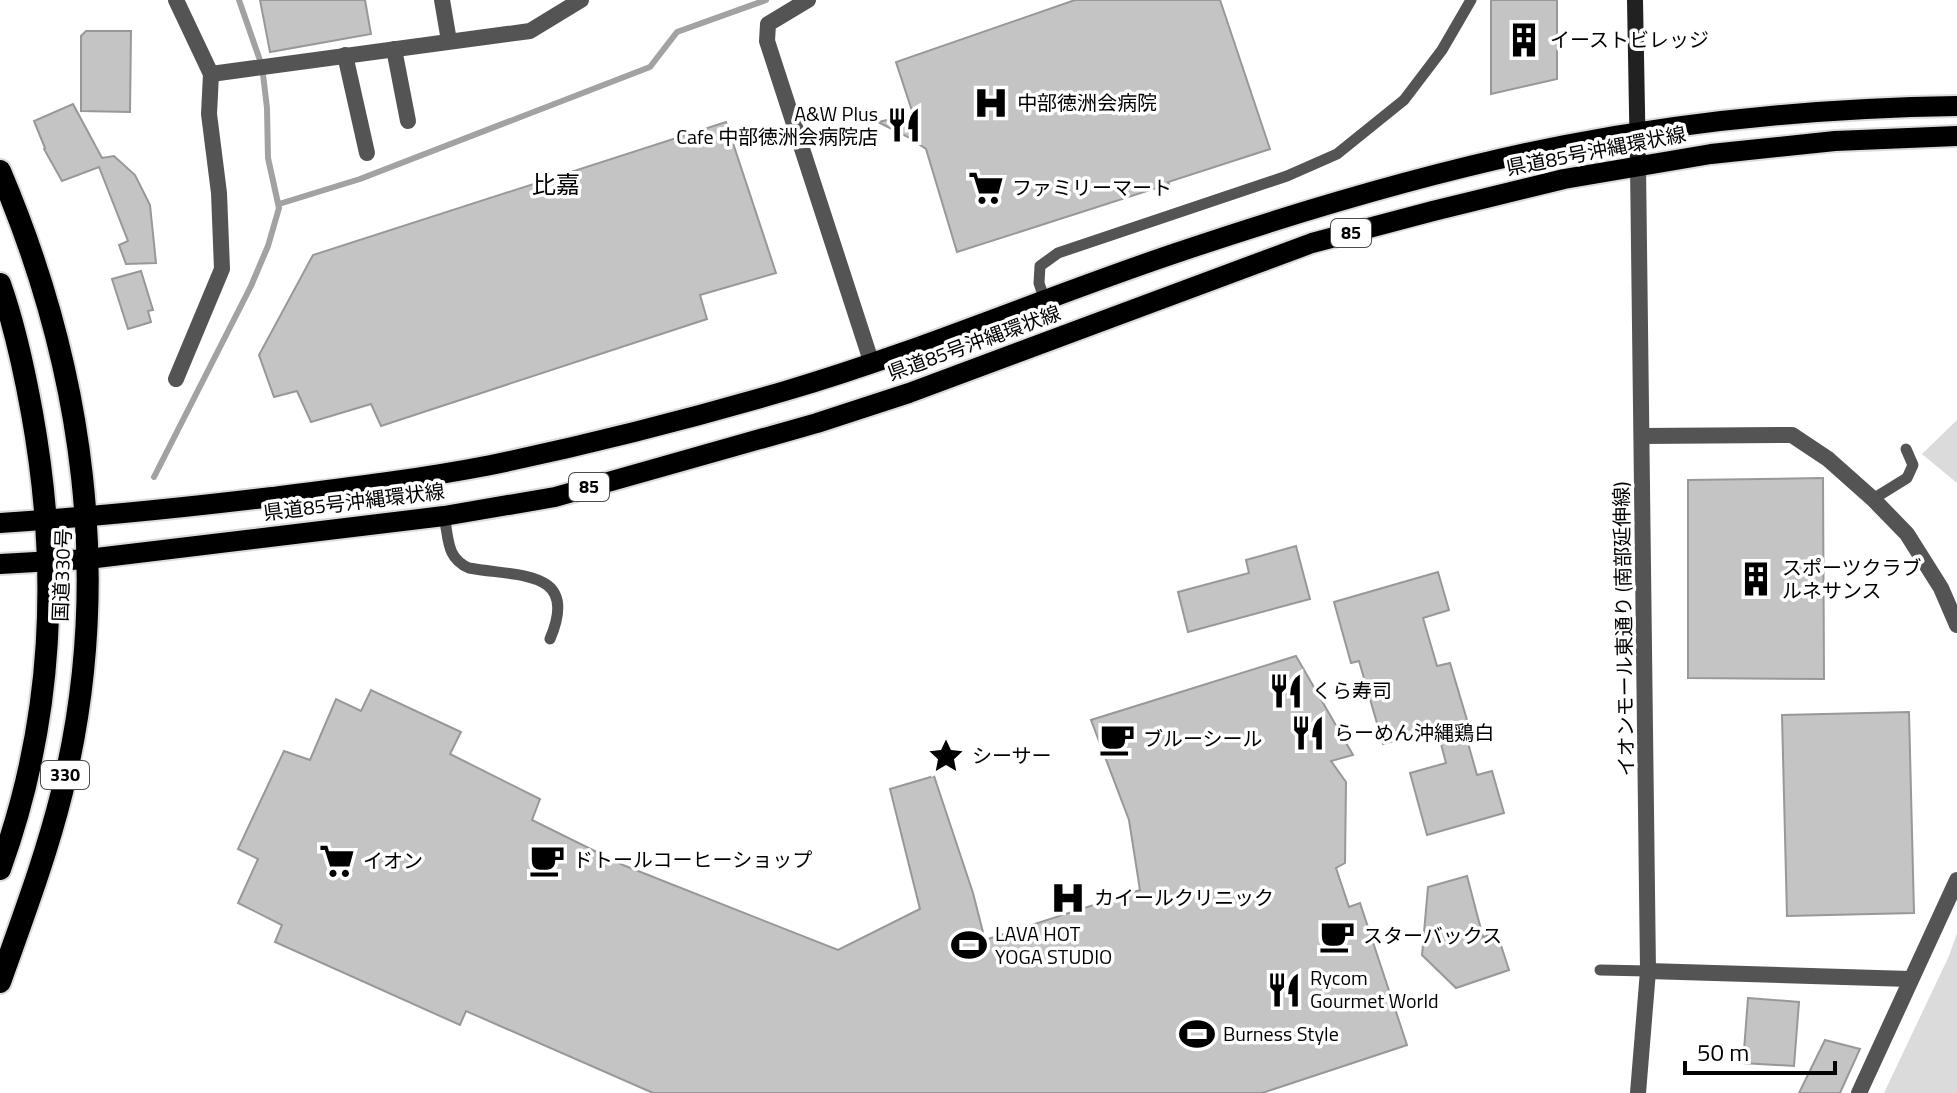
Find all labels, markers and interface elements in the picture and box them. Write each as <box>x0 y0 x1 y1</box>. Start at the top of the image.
building icon: イーストビレッジ <box>1505 21 1543 59</box>
place label: イーストビレッジ <box>1550 24 1709 55</box>
hospital icon: 中部徳洲会病院 <box>972 84 1010 122</box>
place label: 中部徳洲会病院 <box>1017 87 1157 118</box>
place label: A&W Plus Cafe 中部徳洲会病院店 <box>676 98 878 152</box>
restaurant icon: A&W Plus Cafe 中部徳洲会病院店 <box>885 106 923 144</box>
street label: 県道85号沖縄環状線 <box>1503 118 1688 183</box>
district label: 比嘉 <box>532 166 580 202</box>
supermarket icon: ファミリーマート <box>967 169 1005 207</box>
place label: ファミリーマート <box>1012 172 1172 203</box>
road number: 85 <box>1331 219 1371 247</box>
street label: 県道85号沖縄環状線 <box>883 297 1065 388</box>
road number: 85 <box>569 473 609 501</box>
street label: 県道85号沖縄環状線 <box>262 475 446 528</box>
street label: イオンモール東通り (南部延伸線) <box>1605 481 1642 777</box>
street label: 国道330号 <box>44 528 79 622</box>
place label: スポーツクラブ ルネサンス <box>1782 552 1922 606</box>
building icon: スポーツクラブ ルネサンス <box>1737 560 1775 598</box>
restaurant icon: くら寿司 <box>1267 672 1305 710</box>
place label: くら寿司 <box>1312 675 1392 706</box>
restaurant icon: らーめん沖縄鶏白 <box>1289 714 1327 752</box>
place label: らーめん沖縄鶏白 <box>1334 717 1494 748</box>
cafe icon: ブルーシール <box>1098 720 1136 758</box>
place label: ブルーシール <box>1143 723 1263 754</box>
place icon: シーサー <box>927 737 965 775</box>
place label: シーサー <box>972 740 1052 771</box>
road number: 330 <box>41 761 89 789</box>
cafe icon: ドトールコーヒーショップ <box>528 841 566 879</box>
supermarket icon: イオン <box>318 842 356 880</box>
place label: ドトールコーヒーショップ <box>573 844 812 875</box>
place label: イオン <box>363 845 423 876</box>
hospital icon: カイールクリニック <box>1049 879 1087 917</box>
place label: カイールクリニック <box>1094 882 1274 913</box>
cafe icon: スターバックス <box>1318 917 1356 955</box>
place label: LAVA HOT YOGA STUDIO <box>995 918 1112 972</box>
place label: スターバックス <box>1363 920 1502 951</box>
sports icon: LAVA HOT YOGA STUDIO <box>950 926 988 964</box>
place label: Rycom Gourmet World <box>1310 962 1439 1016</box>
restaurant icon: Rycom Gourmet World <box>1265 971 1303 1009</box>
sports icon: Burness Style <box>1178 1015 1216 1053</box>
place label: Burness Style <box>1223 1018 1339 1049</box>
scale bar <box>1685 1025 1835 1075</box>
text: 50 m <box>1697 1034 1749 1070</box>

